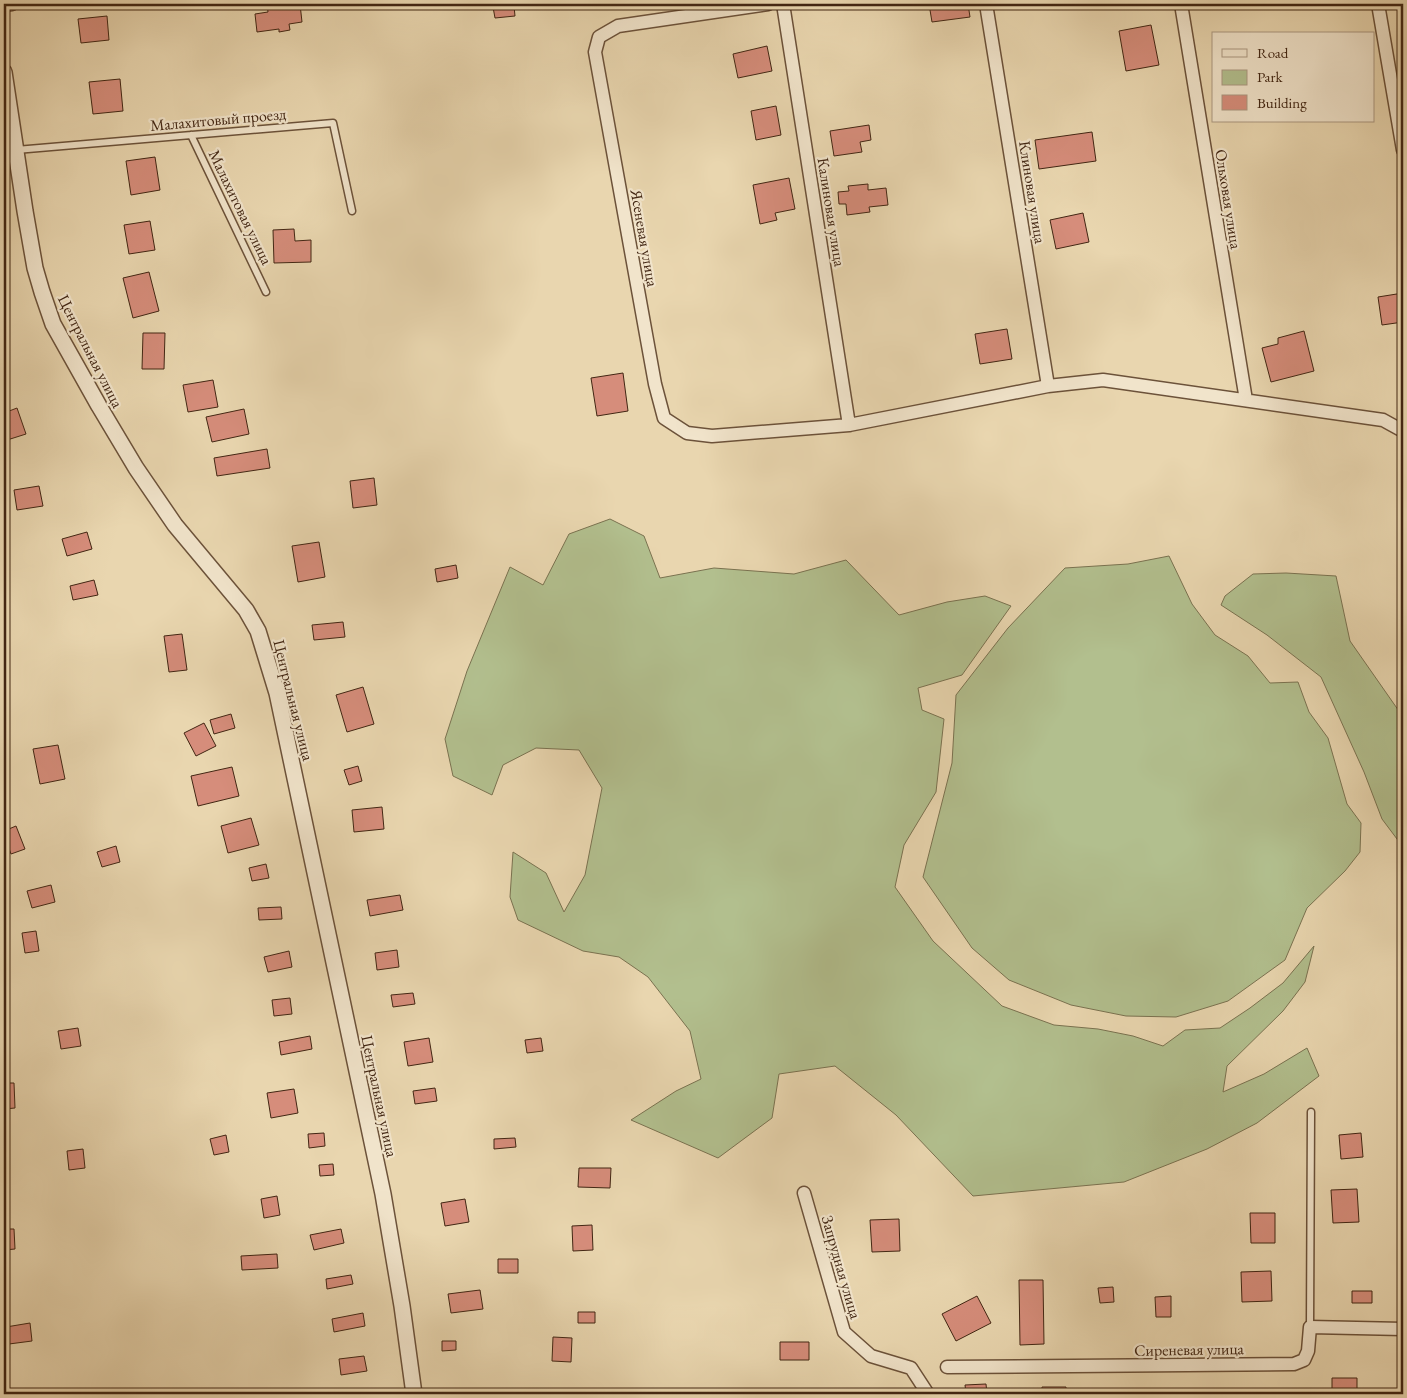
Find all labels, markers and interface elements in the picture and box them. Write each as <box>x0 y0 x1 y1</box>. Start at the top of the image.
legend <box>1212 32 1374 122</box>
text: Road <box>1257 43 1289 62</box>
text: Park <box>1257 67 1284 86</box>
text: Building <box>1257 93 1307 112</box>
street label: Малахитовый проезд <box>149 103 288 136</box>
street label: Клиновая улица <box>1014 139 1051 246</box>
street label: Малахитовая улица <box>204 146 278 269</box>
street label: Ольховая улица <box>1210 148 1247 251</box>
street label: Калиновая улица <box>813 156 851 269</box>
street label: Ясеневая улица <box>625 187 664 289</box>
street label: Центральная улица <box>53 291 128 412</box>
street label: Центральная улица <box>268 637 319 764</box>
street label: Центральная улица <box>356 1033 403 1160</box>
street label: Запрудная улица <box>817 1213 867 1322</box>
street label: Сиреневая улица <box>1134 1338 1245 1361</box>

